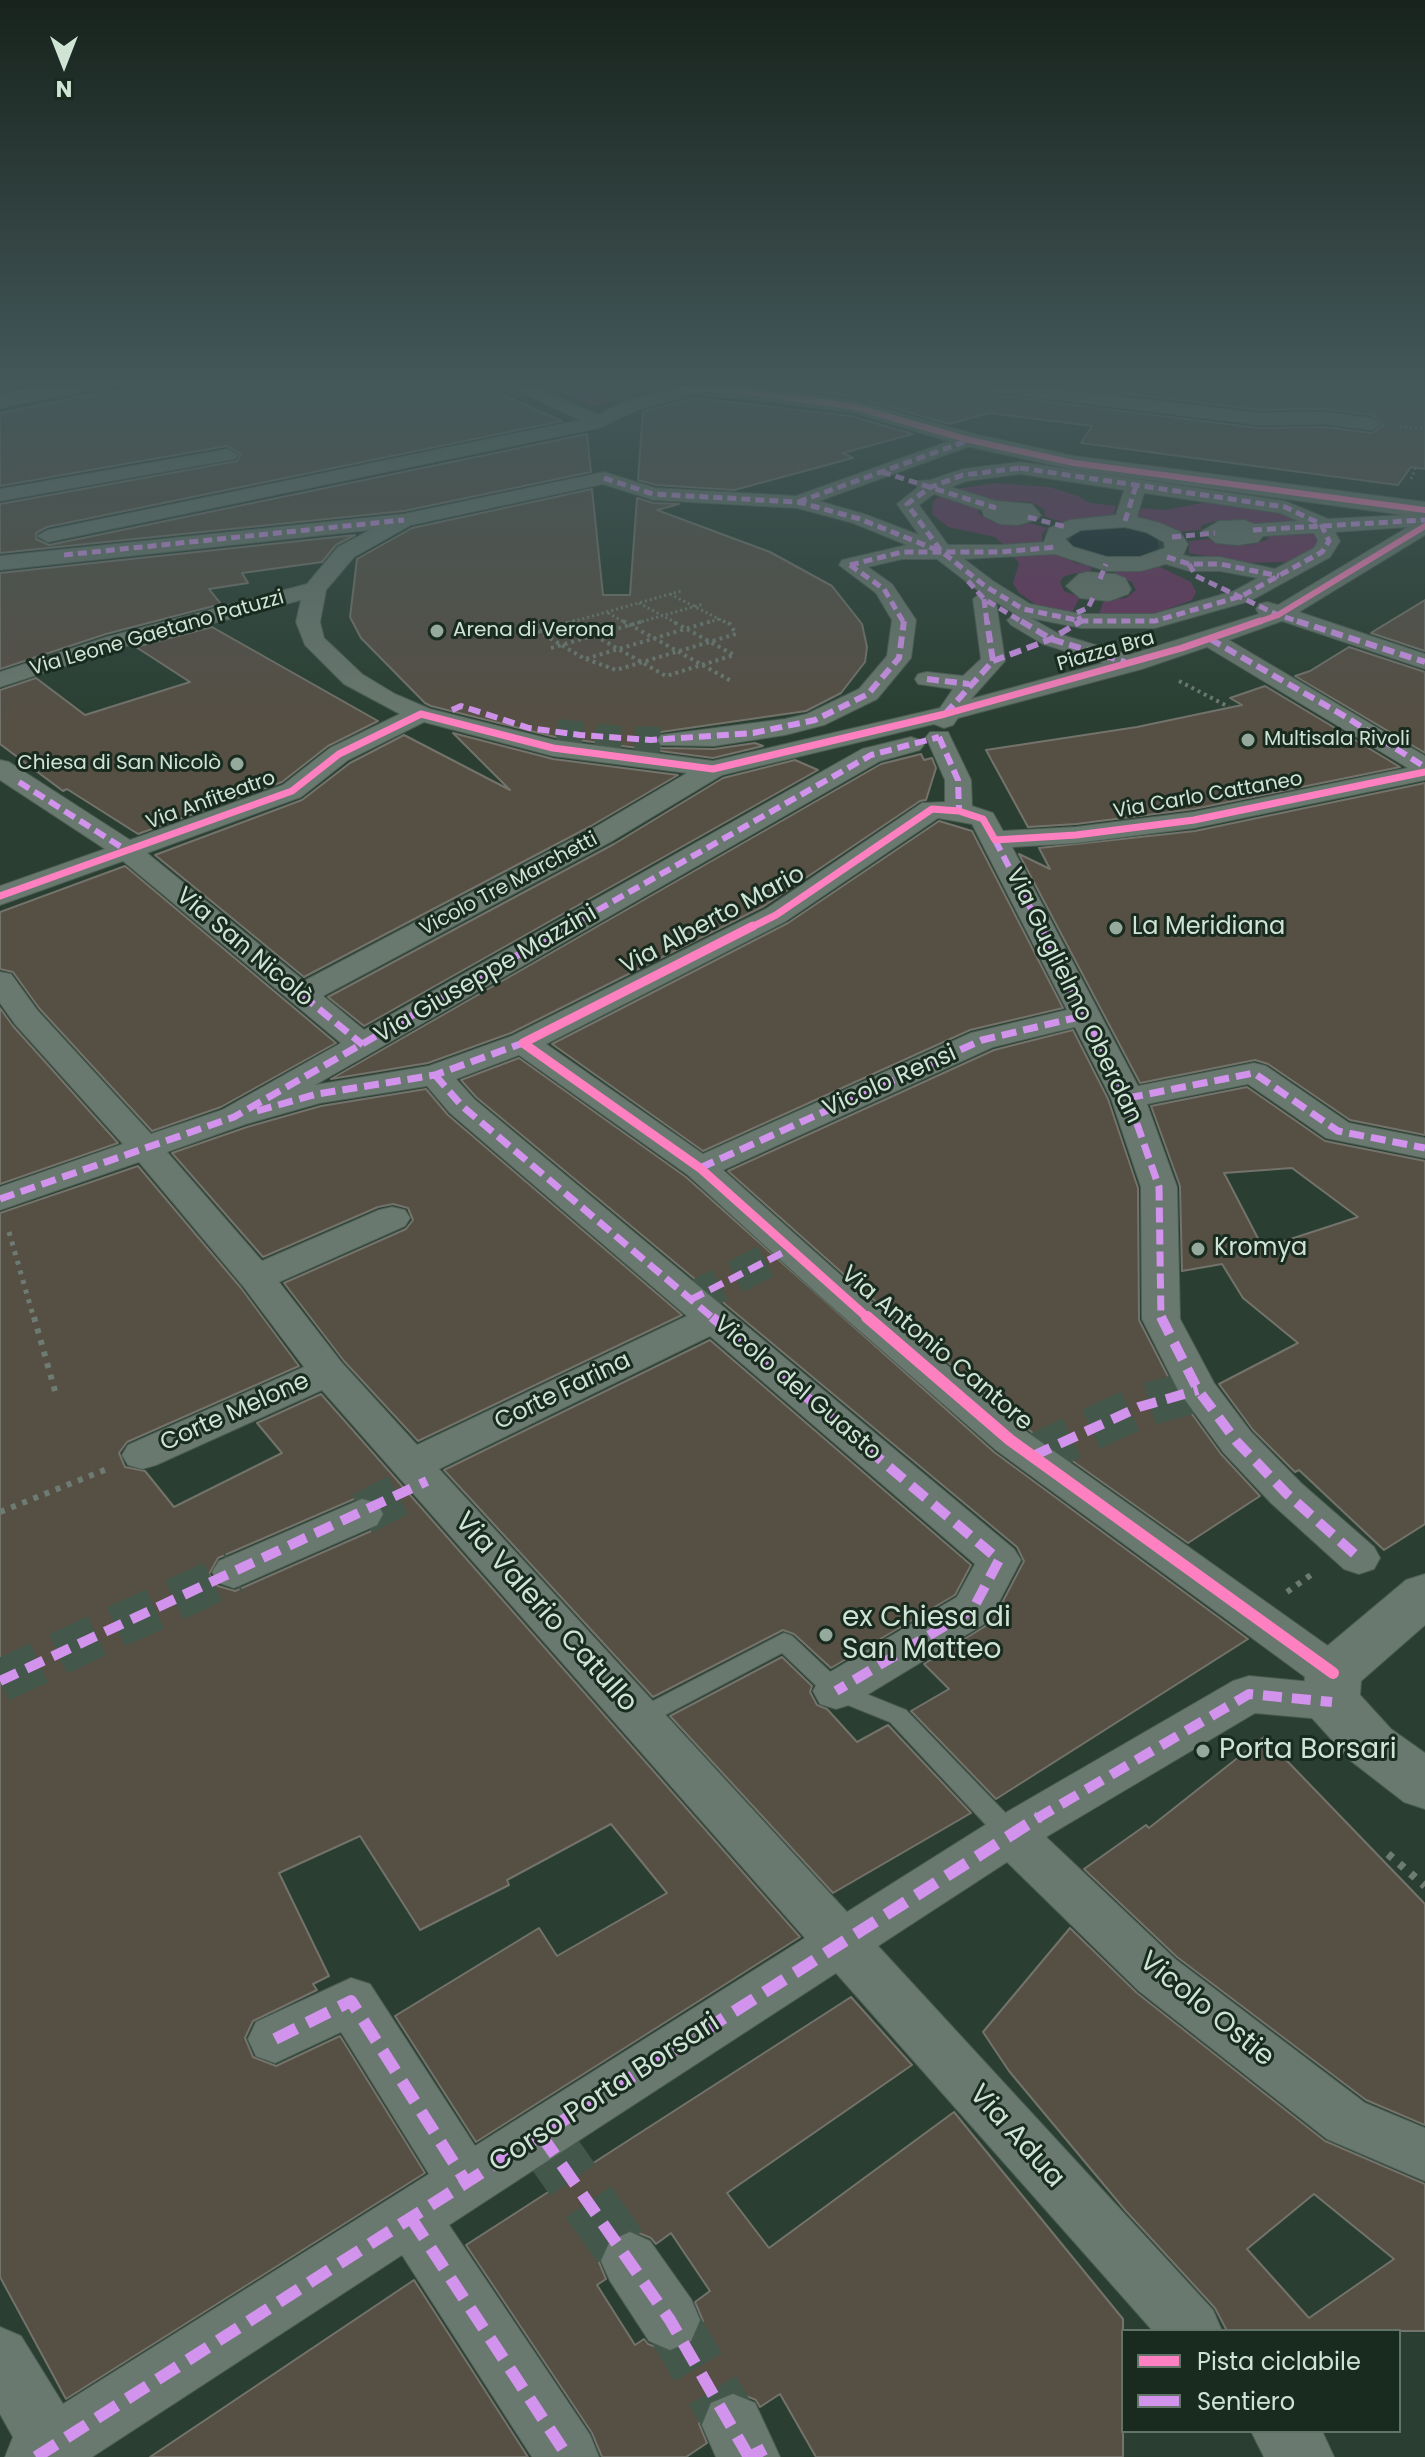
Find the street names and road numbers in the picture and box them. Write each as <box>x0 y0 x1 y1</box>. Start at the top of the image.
street label: Via Leone Gaetano Patuzzi <box>27 586 287 682</box>
street label: Piazza Bra <box>1054 627 1158 677</box>
street label: Via Anfiteatro <box>143 766 279 836</box>
street label: Via Carlo Cattaneo <box>1111 768 1305 824</box>
street label: Vicolo Tre Marchetti <box>416 828 602 942</box>
street label: Via Alberto Mario <box>616 860 810 982</box>
street label: Via Guglielmo Oberdan <box>999 863 1147 1129</box>
street label: Via San Nicolò <box>169 882 319 1014</box>
street label: Via Giuseppe Mazzini <box>370 900 602 1050</box>
street label: Vicolo Rensi <box>819 1040 961 1124</box>
street label: Via Antonio Cantore <box>834 1260 1038 1438</box>
street label: Vicolo del Guasto <box>707 1310 887 1468</box>
street label: Corte Farina <box>490 1347 636 1437</box>
street label: Corte Melone <box>156 1367 314 1459</box>
street label: Via Valerio Catullo <box>446 1506 644 1720</box>
street label: Vicolo Ostie <box>1132 1945 1280 2075</box>
street label: Corso Porta Borsari <box>484 2007 726 2181</box>
street label: Via Adua <box>961 2079 1071 2195</box>

